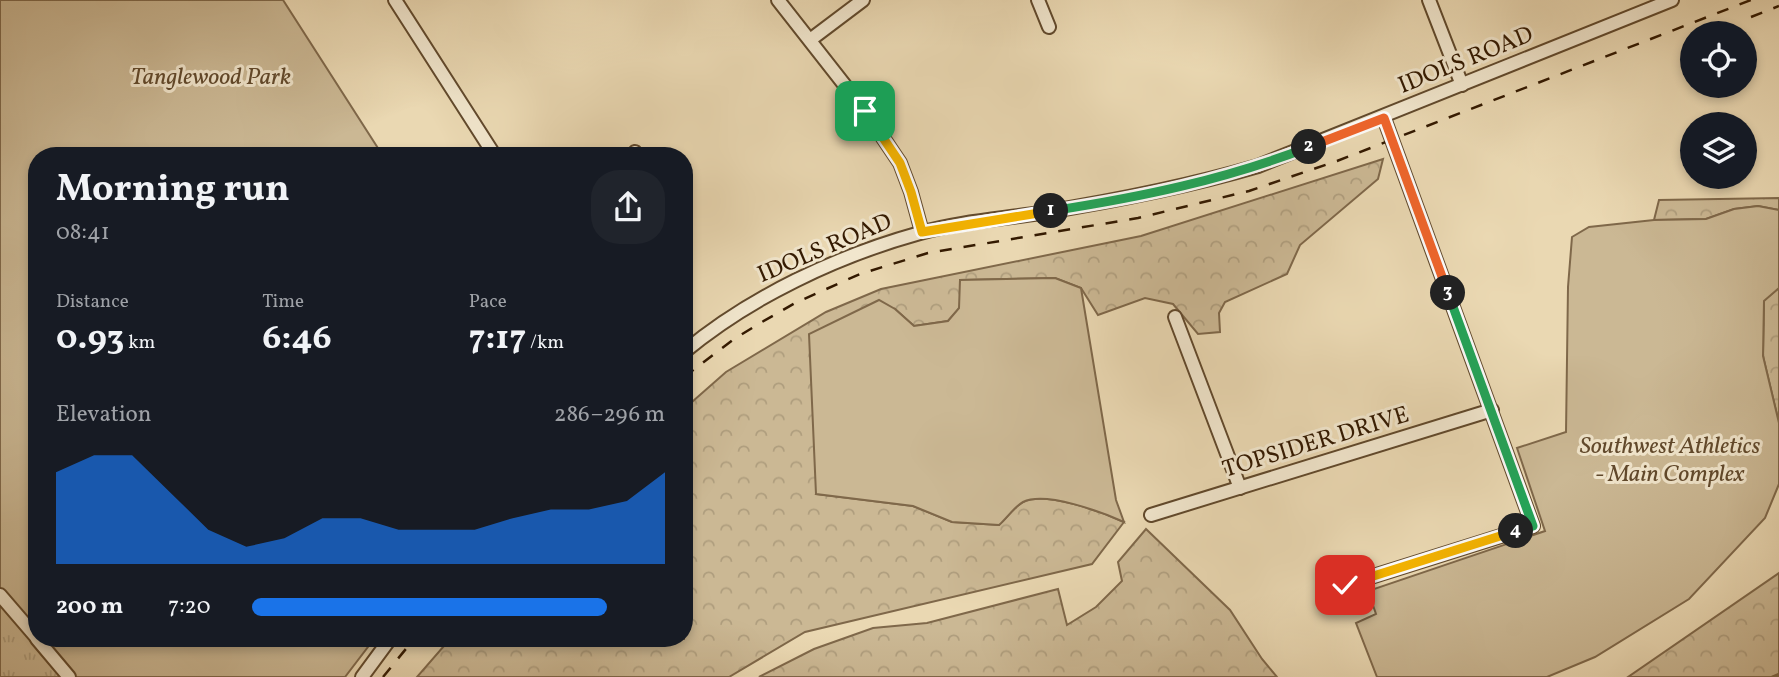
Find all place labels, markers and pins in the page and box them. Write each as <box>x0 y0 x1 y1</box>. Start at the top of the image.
pin <box>835 81 895 141</box>
pin: 2 <box>1292 130 1326 164</box>
pin: 1 <box>1034 194 1068 228</box>
pin: 3 <box>1430 276 1466 310</box>
pin: 4 <box>1498 514 1534 548</box>
pin <box>1315 555 1375 615</box>

